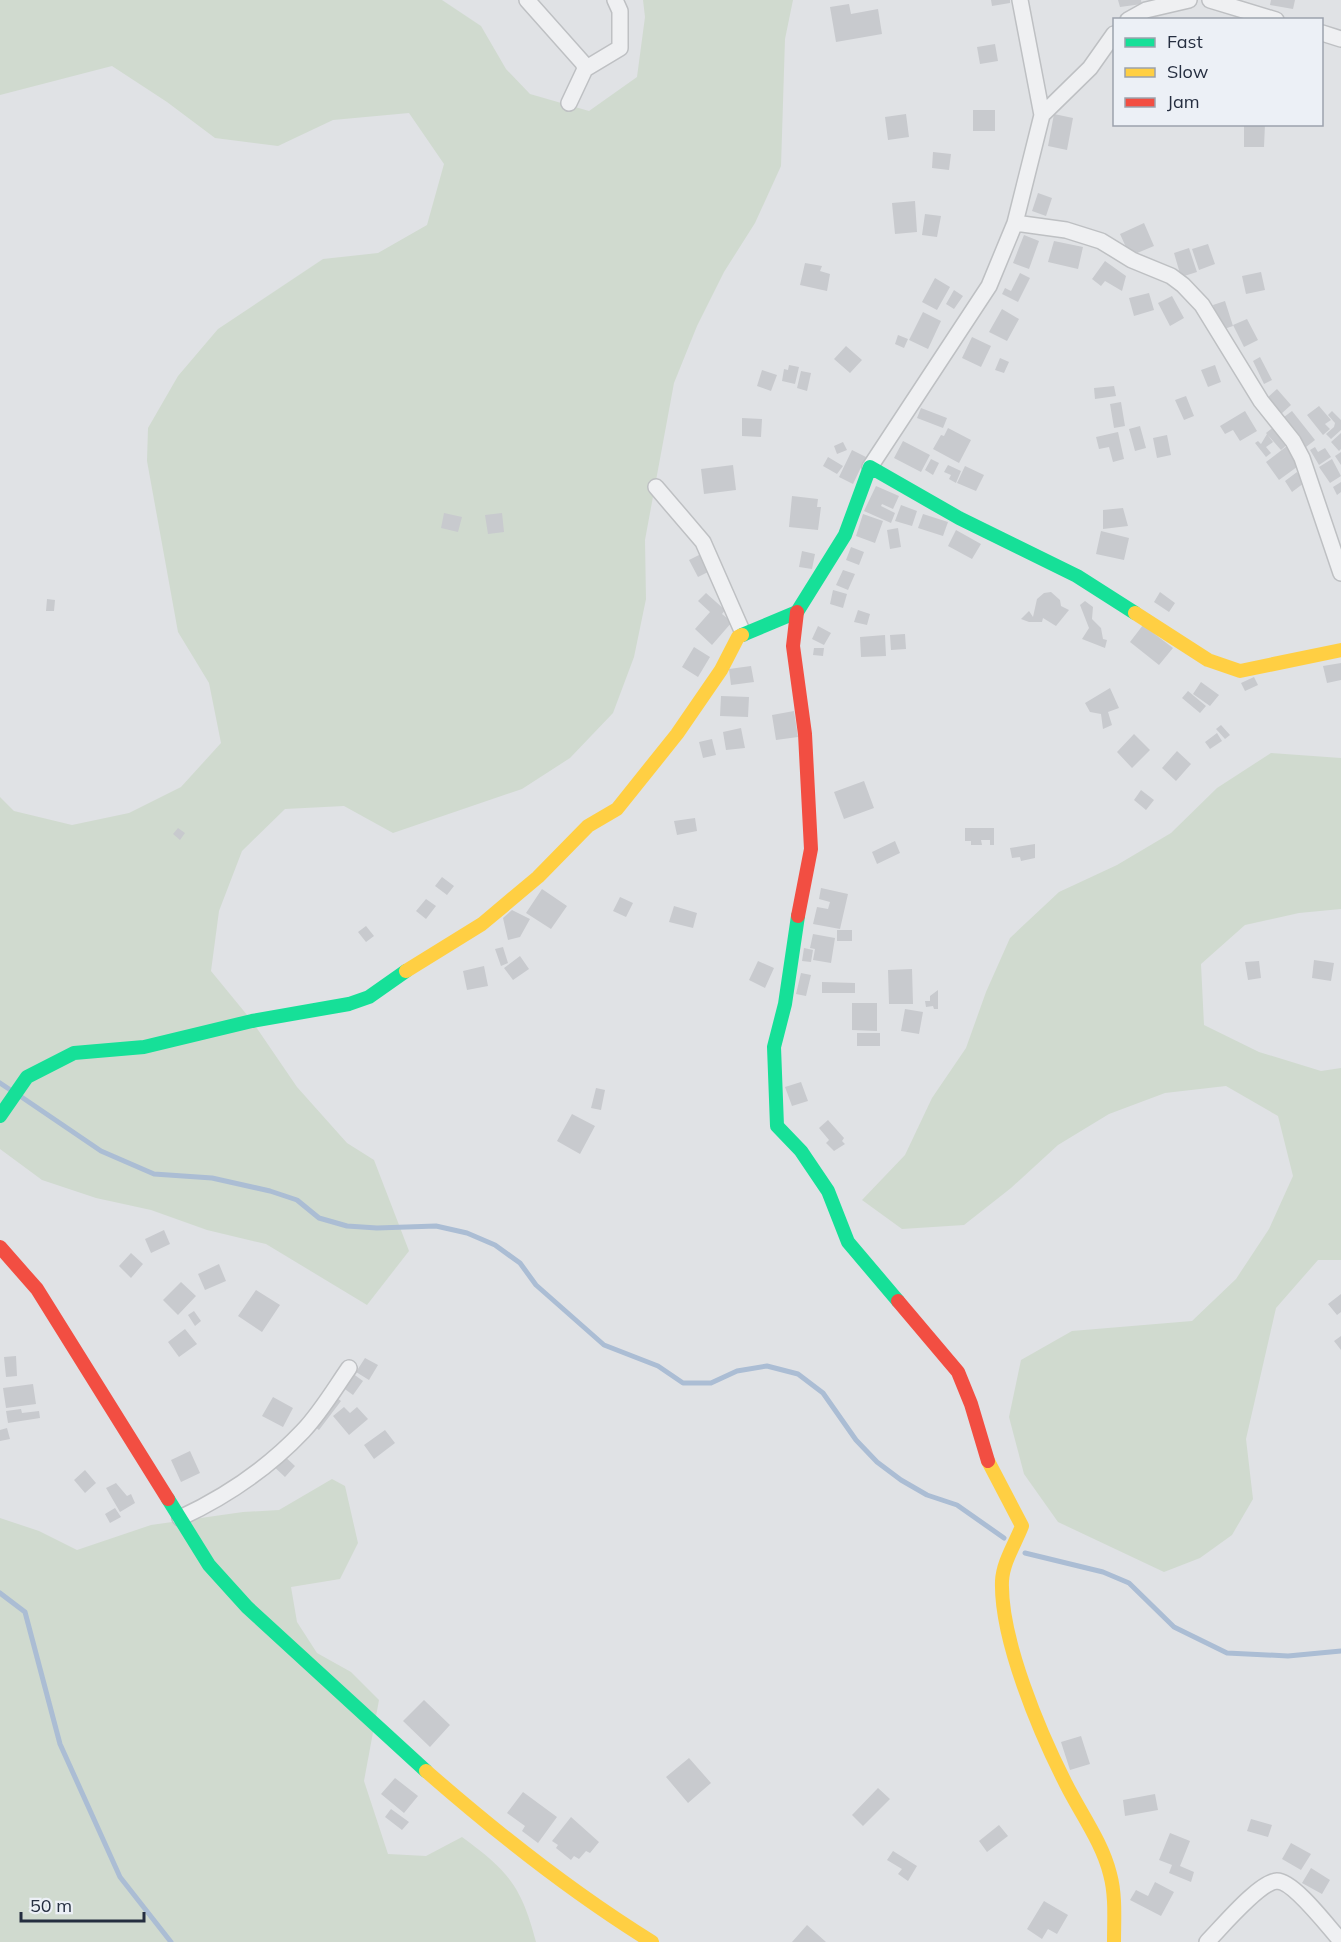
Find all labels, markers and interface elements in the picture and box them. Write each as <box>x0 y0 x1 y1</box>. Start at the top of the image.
legend <box>1113 18 1323 126</box>
text: Fast <box>1167 30 1203 53</box>
text: Slow <box>1167 60 1209 83</box>
text: Jam <box>1167 90 1200 113</box>
scale bar <box>21 1885 144 1923</box>
text: 50 m <box>30 1894 72 1917</box>

